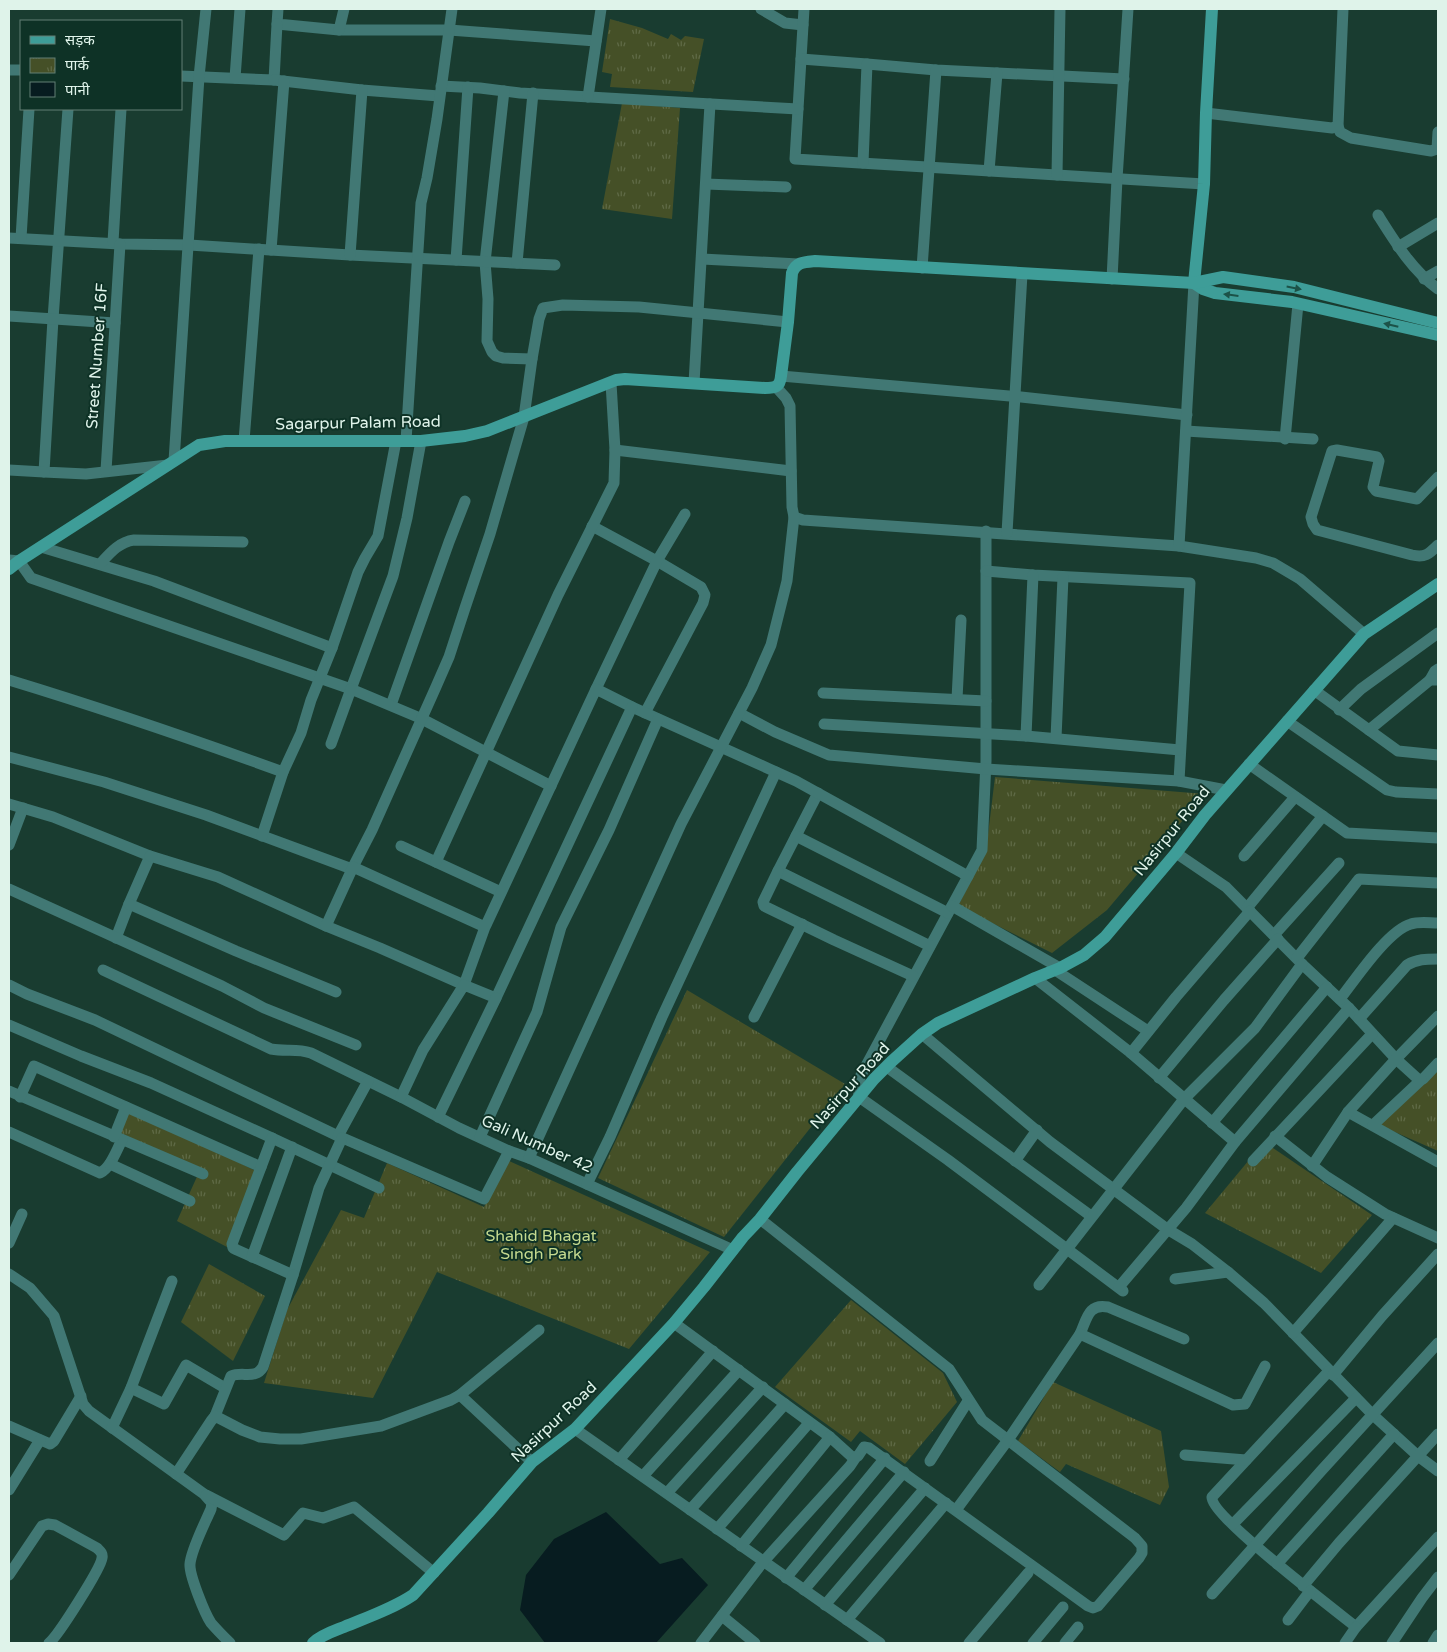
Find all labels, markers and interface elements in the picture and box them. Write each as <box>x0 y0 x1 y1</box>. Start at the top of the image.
legend <box>20 20 182 110</box>
text: सड़क <box>65 31 95 49</box>
text: पार्क <box>65 56 89 74</box>
text: पानी <box>65 81 91 99</box>
street label: Street Number 16F <box>82 282 112 430</box>
one-way arrow <box>1287 284 1303 292</box>
one-way arrow <box>1223 291 1239 299</box>
one-way arrow <box>1383 321 1398 329</box>
street label: Sagarpur Palam Road <box>275 412 441 434</box>
street label: Nasirpur Road <box>1130 782 1214 880</box>
street label: Nasirpur Road <box>806 1038 894 1134</box>
street label: Gali Number 42 <box>478 1110 596 1178</box>
park label: Shahid Bhagat Singh Park <box>485 1226 597 1264</box>
street label: Nasirpur Road <box>507 1377 601 1467</box>

